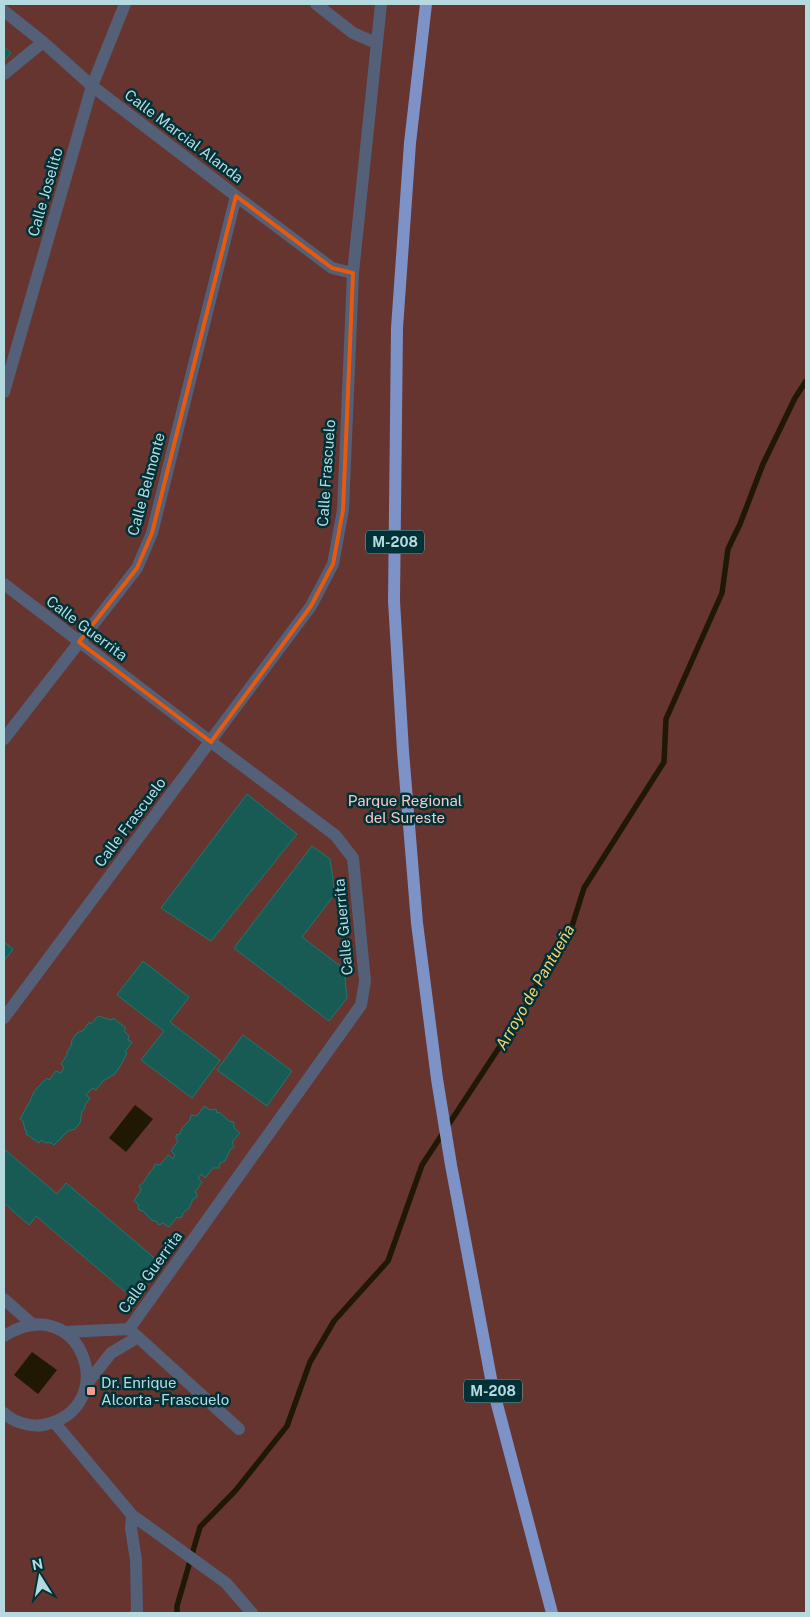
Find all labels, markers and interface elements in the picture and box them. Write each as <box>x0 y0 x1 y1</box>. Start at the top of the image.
street label: Calle Marcial Alanda <box>121 86 247 186</box>
street label: Calle Joselito <box>24 146 66 238</box>
street label: Calle Frascuelo <box>314 419 338 527</box>
street label: Calle Belmonte <box>124 431 168 537</box>
road number: M-208 <box>366 530 424 554</box>
street label: Calle Guerrita <box>43 592 131 664</box>
street label: Calle Frascuelo <box>91 774 169 870</box>
park label: Parque Regional del Sureste <box>348 792 462 826</box>
street label: Calle Guerrita <box>330 878 356 976</box>
water label: Arroyo de Pantueña <box>491 921 579 1053</box>
street label: Calle Guerrita <box>115 1228 185 1316</box>
place label: Dr. Enrique Alcorta - Frascuelo <box>101 1374 229 1408</box>
road number: M-208 <box>464 1380 522 1402</box>
marker: Dr. Enrique Alcorta - Frascuelo <box>85 1385 97 1397</box>
north arrow <box>15 1552 65 1602</box>
text: N <box>31 1555 44 1573</box>

